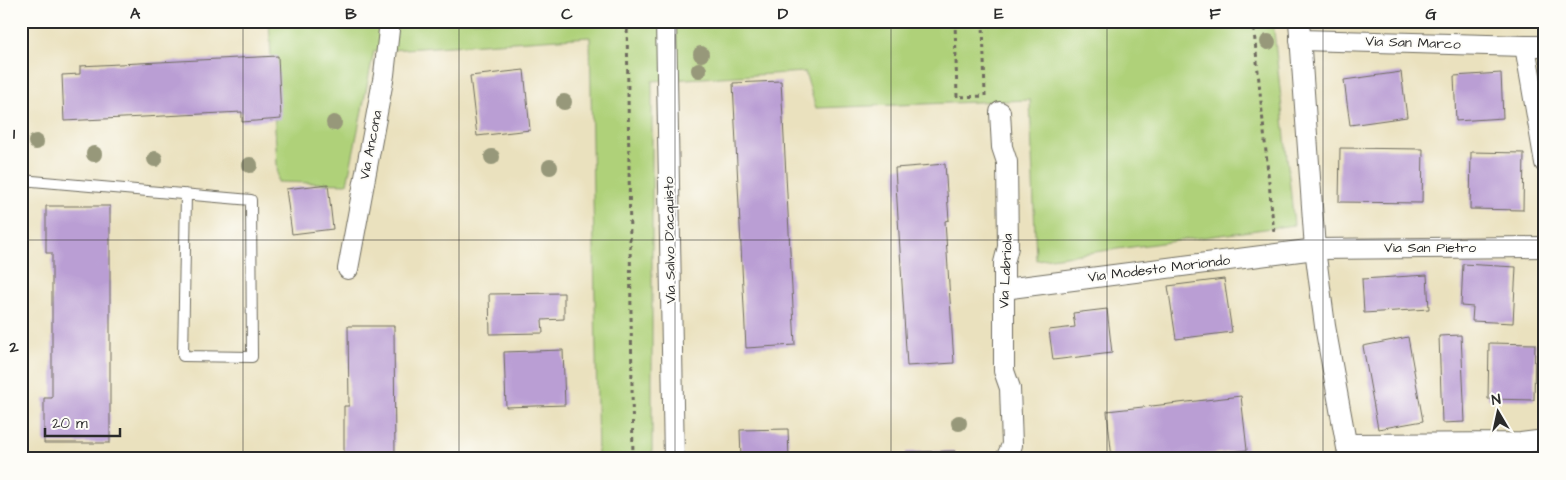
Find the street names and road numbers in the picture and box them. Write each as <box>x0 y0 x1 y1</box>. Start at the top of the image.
street label: Via San Marco <box>1365 31 1461 55</box>
street label: Via Ancona <box>354 109 388 181</box>
street label: Via Salvo D'acquisto <box>659 176 681 304</box>
street label: Via Labriola <box>994 233 1018 309</box>
street label: Via San Pietro <box>1384 238 1476 258</box>
street label: Via Modesto Moriondo <box>1087 250 1231 288</box>

